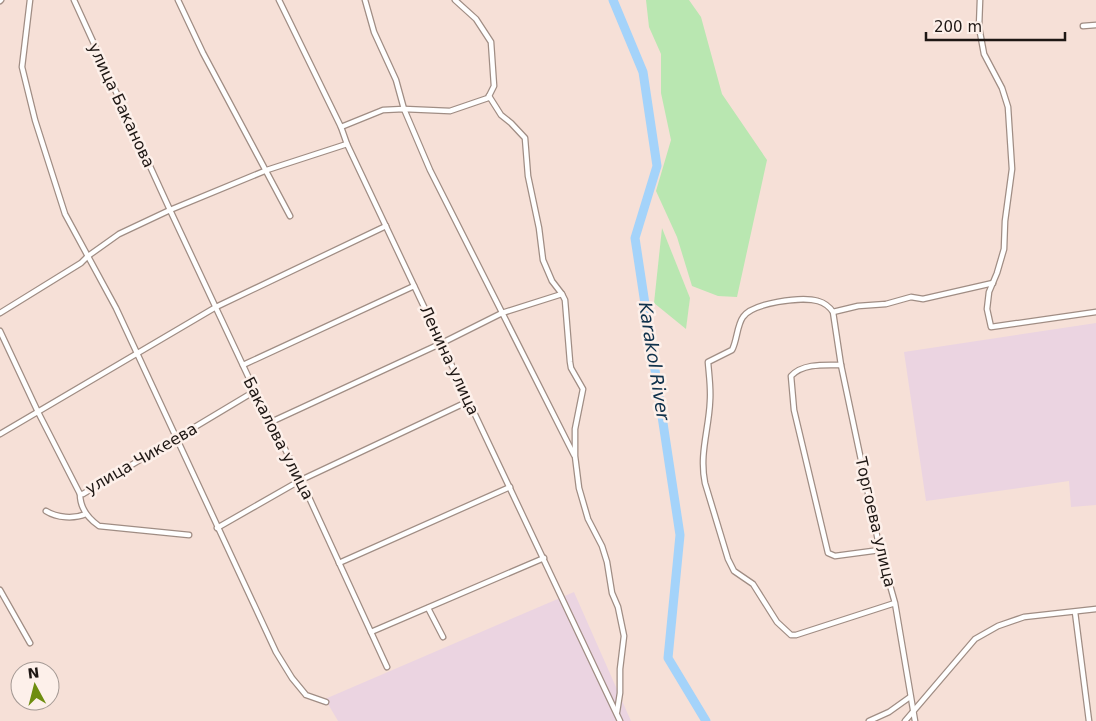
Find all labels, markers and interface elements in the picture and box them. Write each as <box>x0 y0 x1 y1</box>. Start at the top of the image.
scale bar <box>926 10 1065 42</box>
text: 200 m <box>934 18 982 36</box>
street label: улица Баканова <box>84 40 159 171</box>
water label: Karakol River <box>635 300 674 423</box>
street label: Ленина улица <box>416 302 483 418</box>
street label: Бакалова улица <box>239 374 318 503</box>
street label: улица Чикеева <box>82 419 200 498</box>
street label: Торгоева улица <box>851 454 900 589</box>
north arrow <box>10 661 60 711</box>
text: N <box>27 664 40 682</box>

